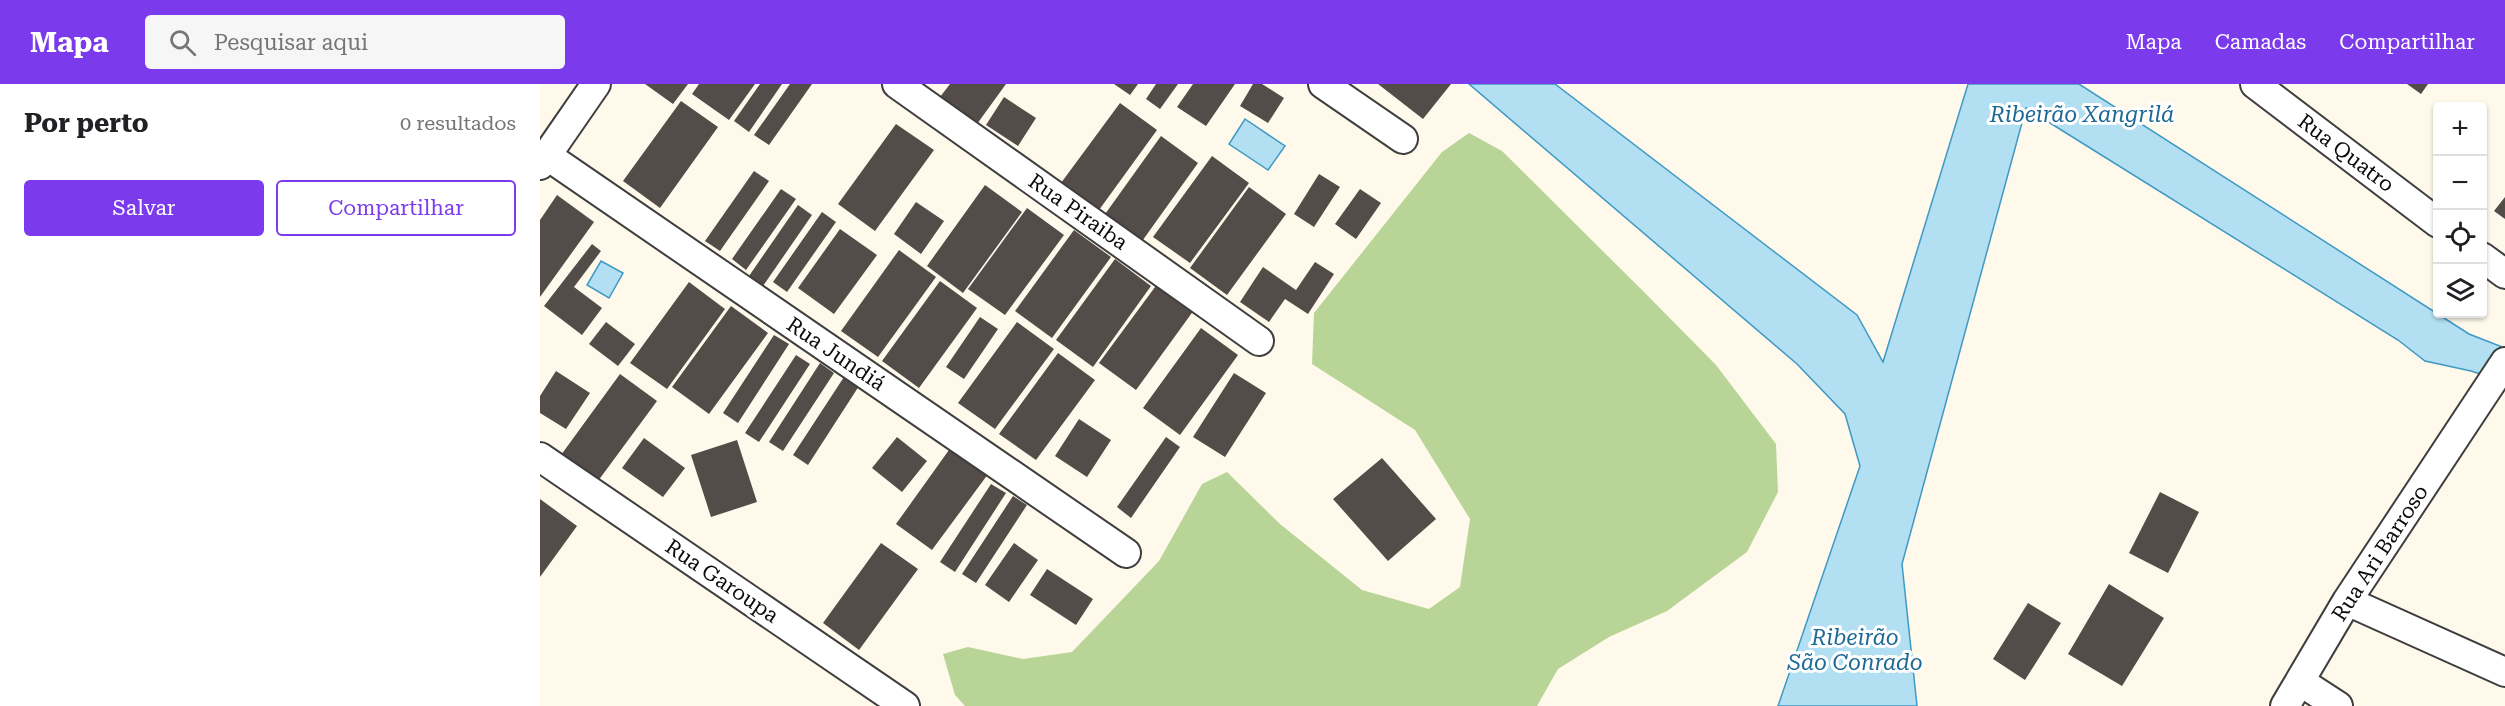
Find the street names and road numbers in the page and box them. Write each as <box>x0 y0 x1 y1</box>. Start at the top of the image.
street label: Rua Quatro <box>2293 109 2399 197</box>
street label: Rua Piraiba <box>1024 169 1133 255</box>
street label: Rua Jundiá <box>782 312 890 396</box>
street label: Rua Ari Barroso <box>2327 480 2433 626</box>
street label: Rua Garoupa <box>661 534 784 628</box>

